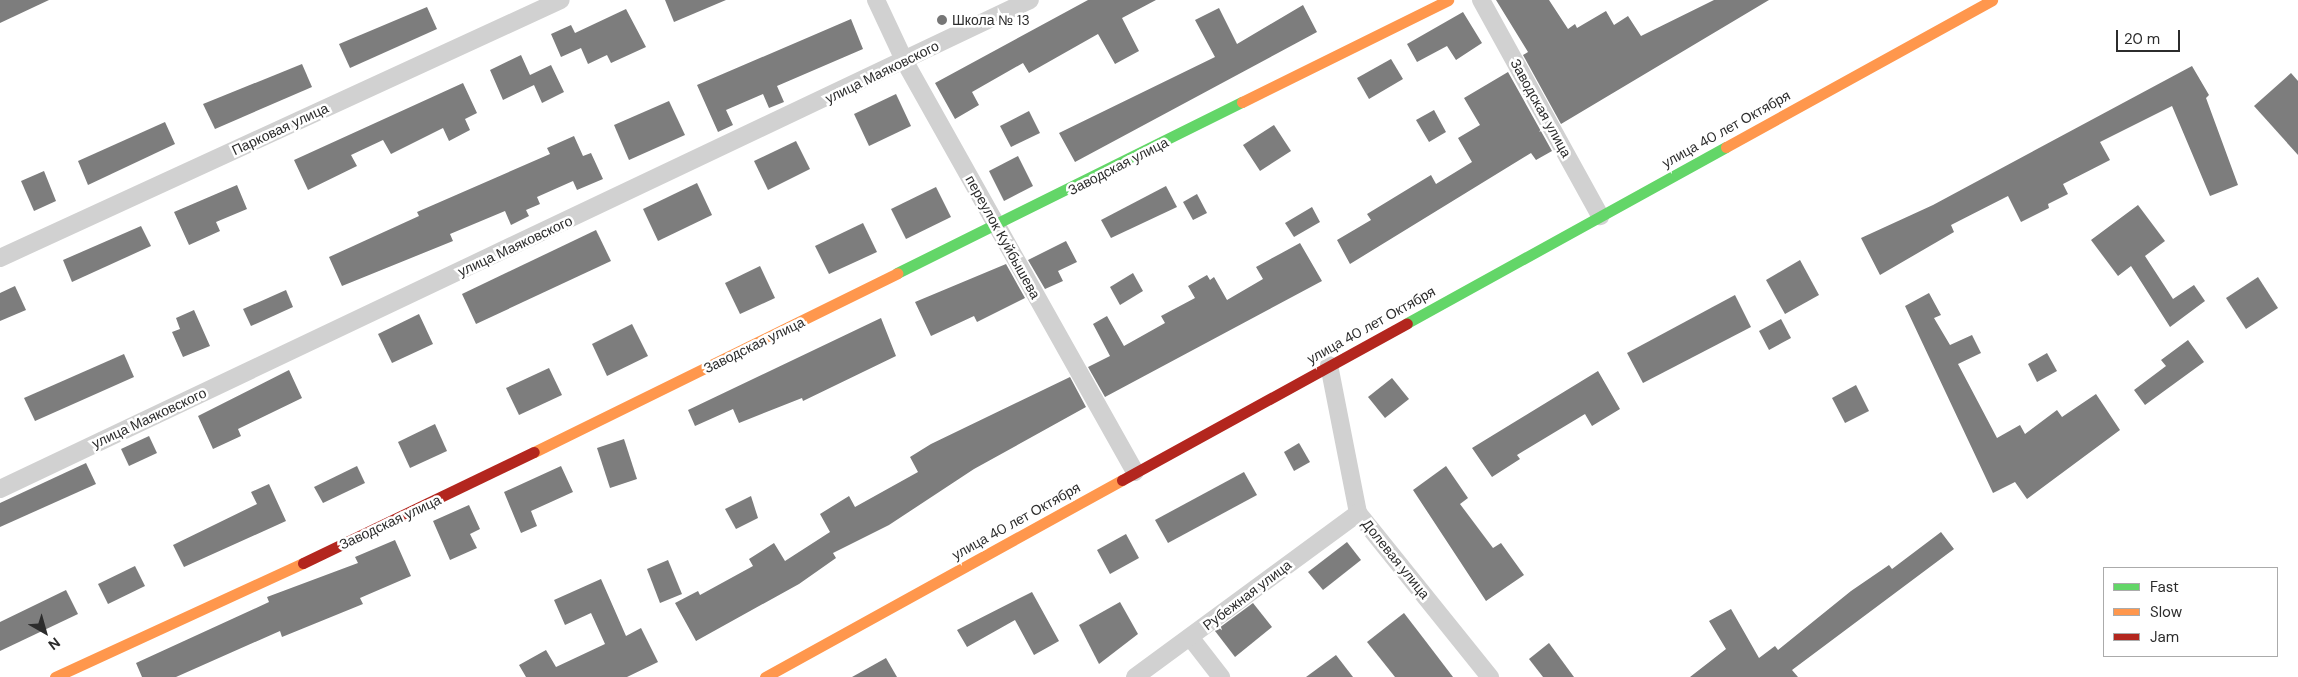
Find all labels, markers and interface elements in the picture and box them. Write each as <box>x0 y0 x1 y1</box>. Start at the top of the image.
place label: Школа № 13 <box>952 12 1030 28</box>
marker: Школа № 13 <box>936 14 948 26</box>
scale bar <box>2118 20 2182 52</box>
text: 20 m <box>2124 29 2160 49</box>
street label: улица Маяковского <box>822 37 942 107</box>
street label: Заводская улица <box>1507 56 1575 160</box>
street label: улица 40 лет Октября <box>1659 87 1793 171</box>
street label: Парковая улица <box>229 99 331 159</box>
street label: Заводская улица <box>1065 134 1171 198</box>
street label: переулок Куйбышева <box>962 172 1044 302</box>
street label: улица Маяковского <box>455 212 575 280</box>
street label: улица 40 лет Октября <box>1304 283 1438 367</box>
street label: Заводская улица <box>701 313 807 377</box>
street label: улица Маяковского <box>89 384 209 452</box>
street label: улица 40 лет Октября <box>949 479 1083 563</box>
street label: Заводская улица <box>337 491 443 553</box>
street label: Долевая улица <box>1359 516 1433 602</box>
street label: Рубежная улица <box>1199 556 1295 634</box>
legend <box>2103 567 2278 657</box>
text: Fast <box>2150 577 2179 597</box>
text: Slow <box>2150 602 2182 622</box>
north arrow <box>20 607 70 657</box>
text: Jam <box>2150 627 2179 647</box>
text: N <box>45 634 64 654</box>

